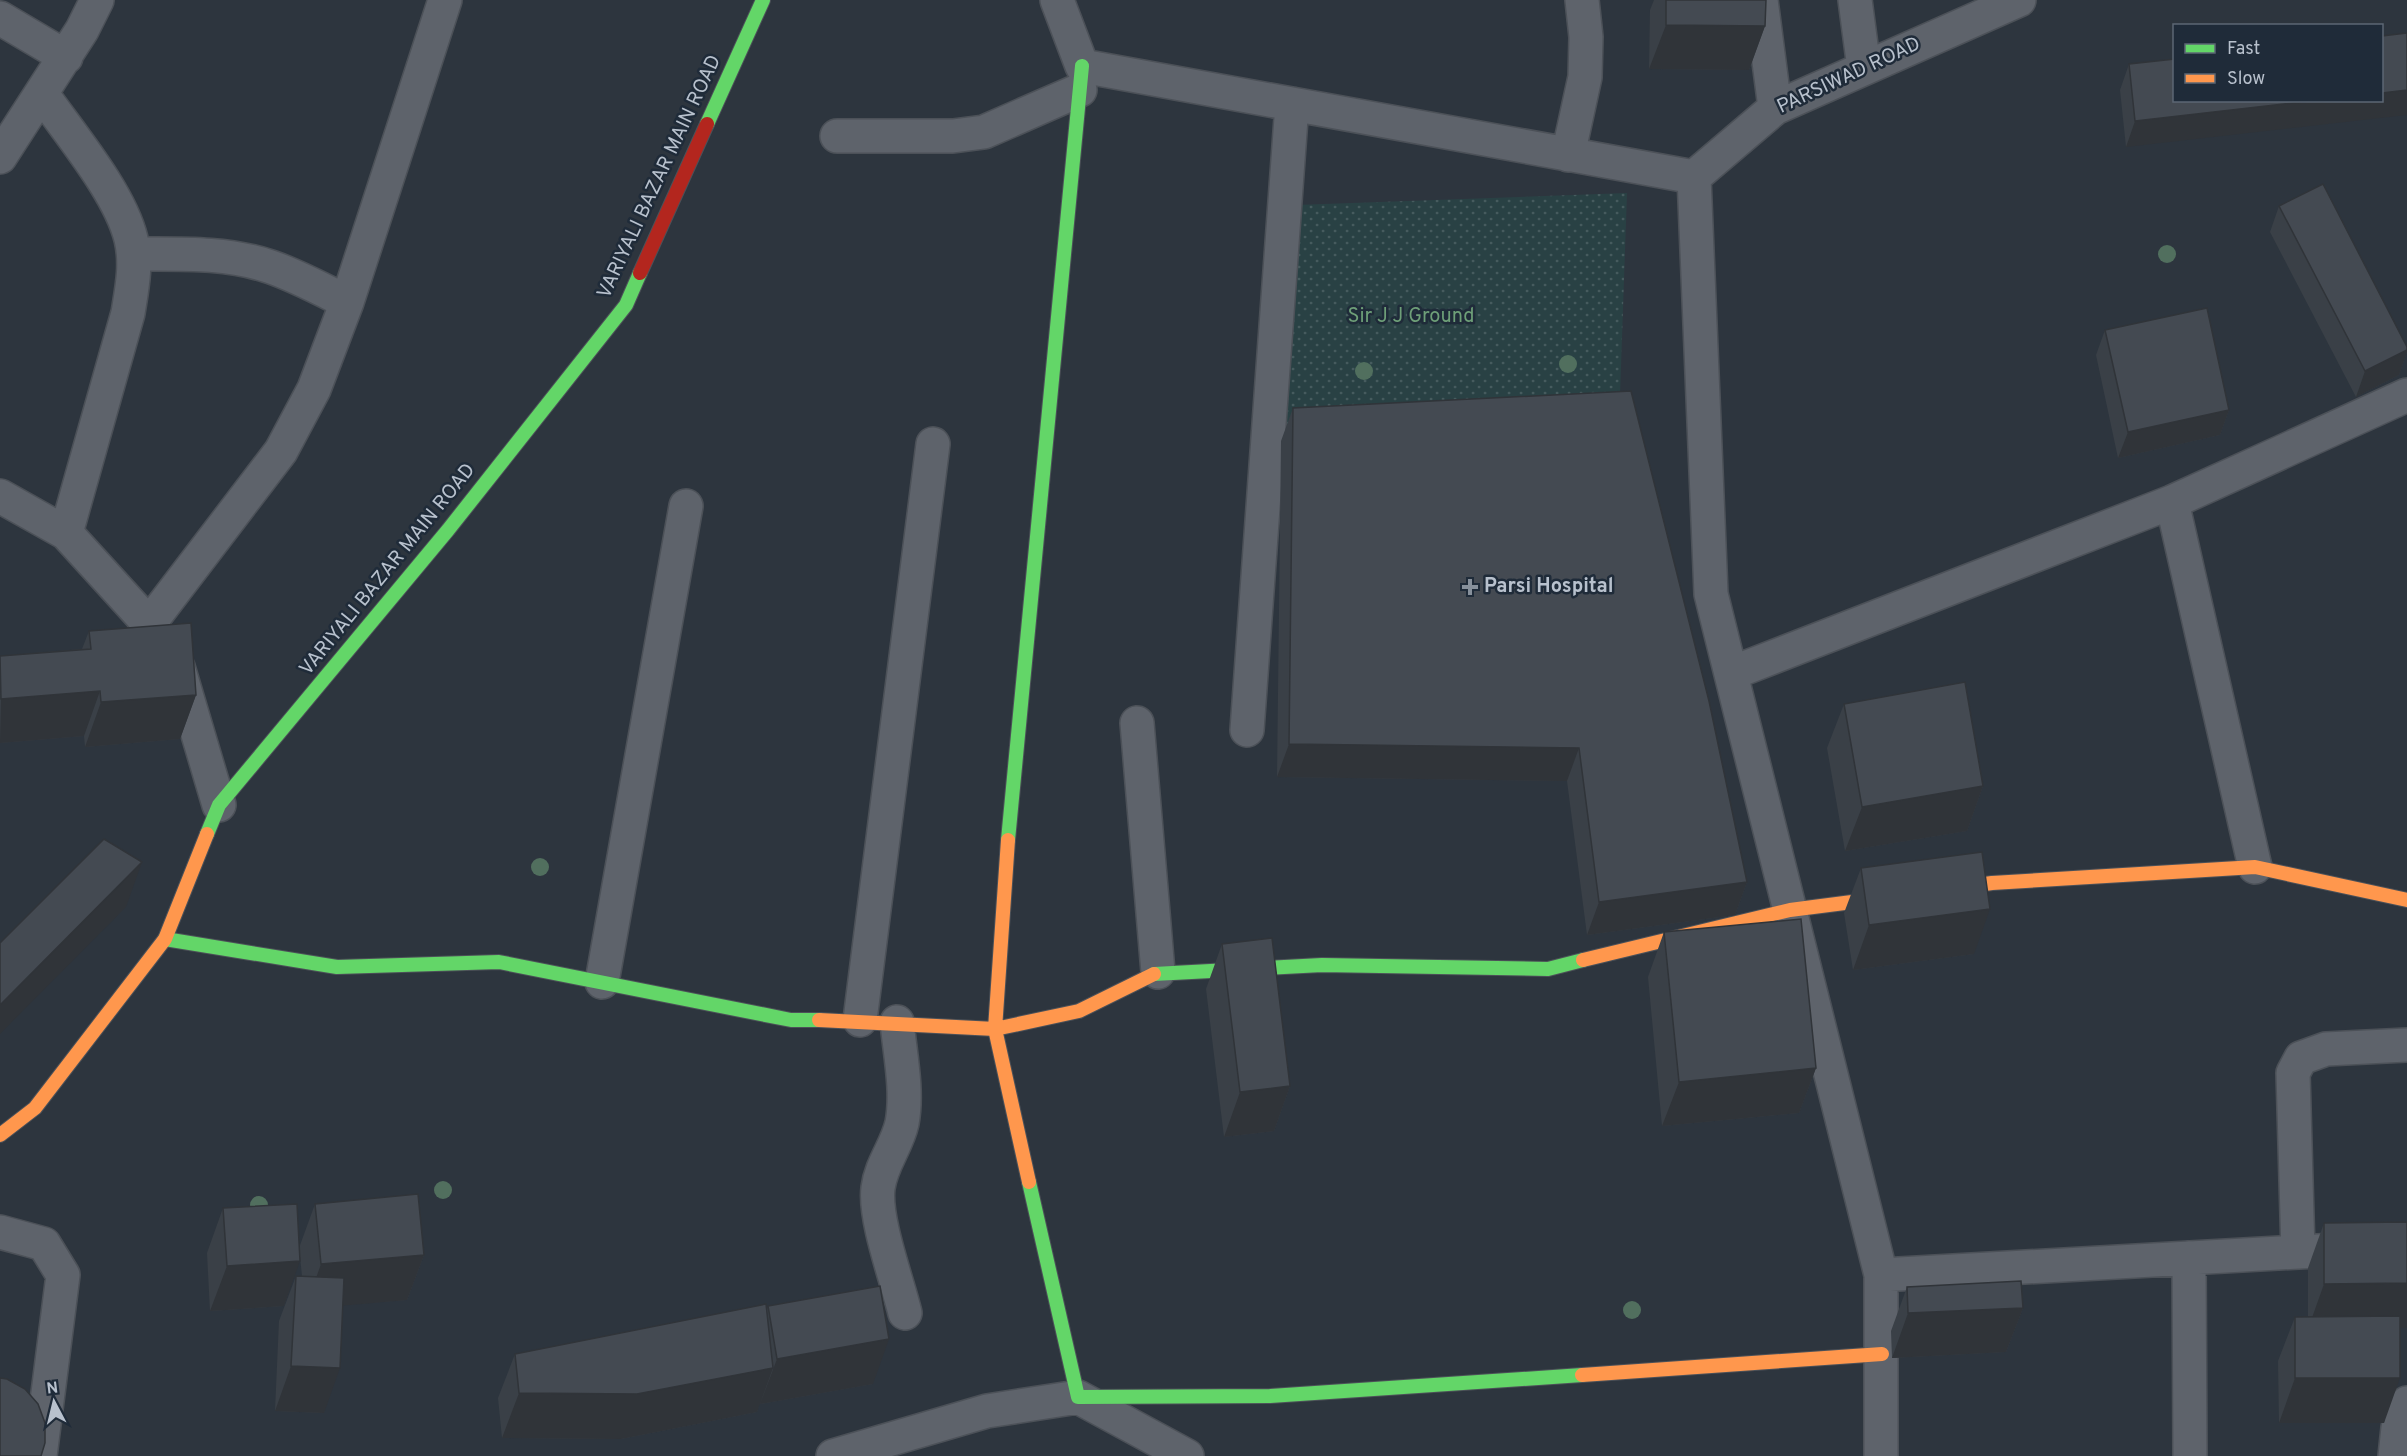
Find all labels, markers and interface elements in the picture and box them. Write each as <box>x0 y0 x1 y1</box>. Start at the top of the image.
legend <box>2173 24 2383 102</box>
street label: PARSIWAD ROAD <box>1773 31 1925 121</box>
text: Fast <box>2227 38 2260 61</box>
street label: VARIYALI BAZAR MAIN ROAD <box>592 51 728 303</box>
text: Slow <box>2227 68 2265 91</box>
park label: Sir J J Ground <box>1347 304 1475 330</box>
street label: VARIYALI BAZAR MAIN ROAD <box>294 458 482 682</box>
place label: Parsi Hospital <box>1484 574 1614 600</box>
marker: Parsi Hospital <box>1461 578 1479 596</box>
north arrow <box>24 1372 84 1432</box>
text: N <box>45 1378 59 1400</box>

